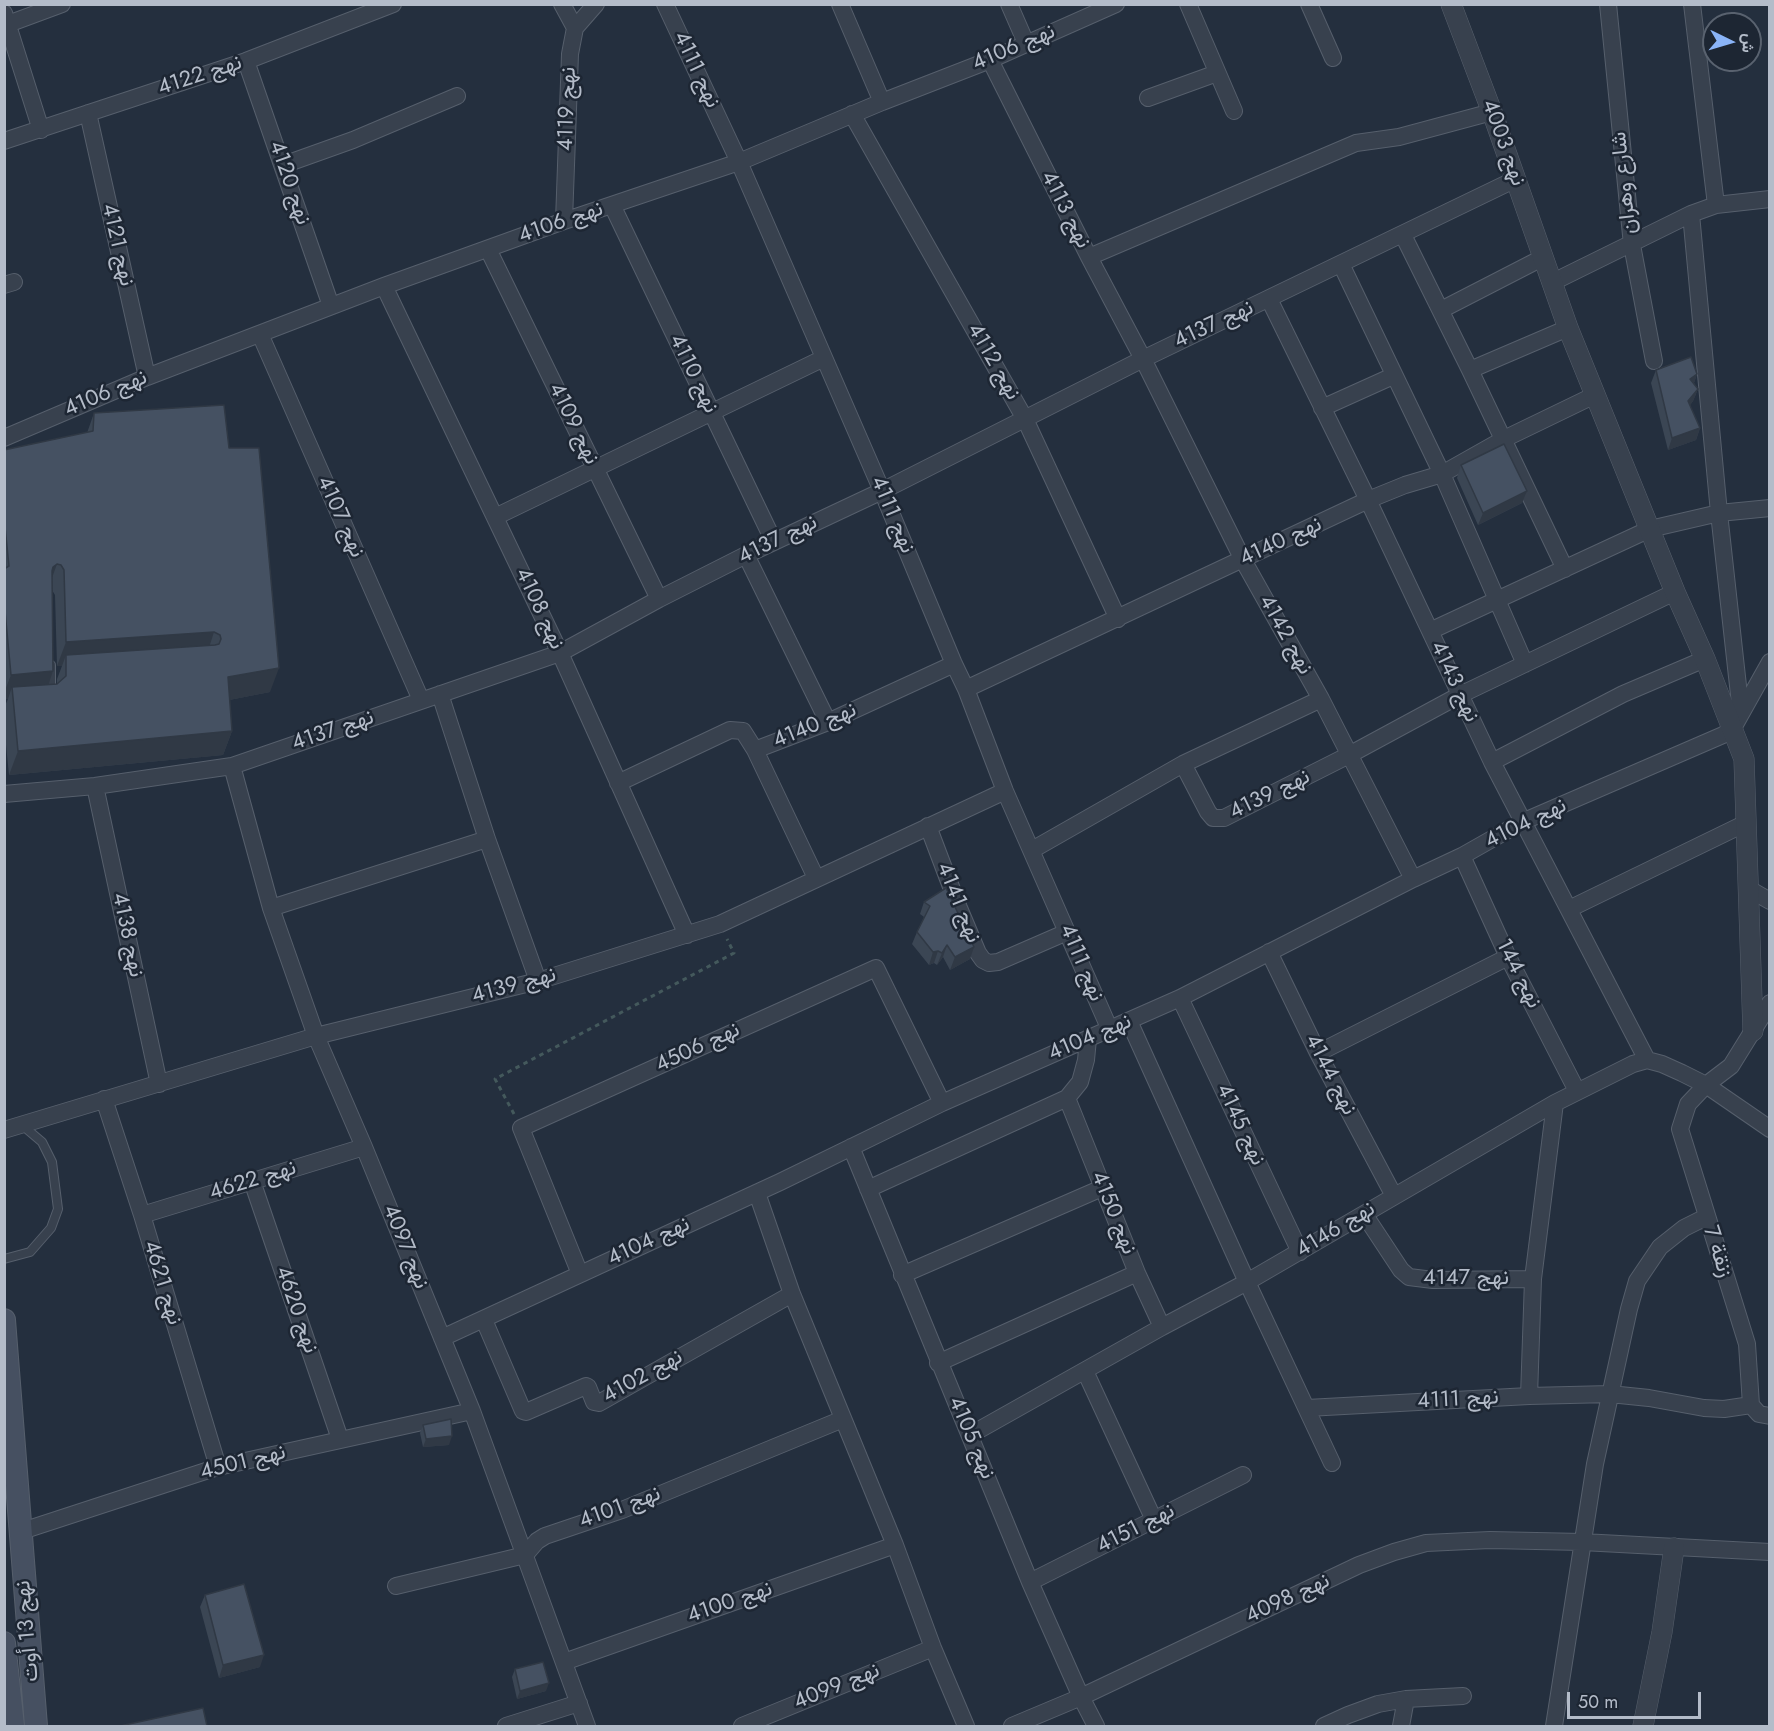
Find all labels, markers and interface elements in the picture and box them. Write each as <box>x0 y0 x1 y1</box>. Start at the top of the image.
north arrow <box>1702 12 1762 72</box>
street label: نهج 4106 <box>969 19 1059 77</box>
street label: نهج 4111 <box>667 27 725 113</box>
text: ش <box>1736 33 1761 54</box>
street label: نهج 4122 <box>155 50 245 102</box>
street label: نهج 4119 <box>553 66 583 152</box>
street label: نهج 4003 <box>1475 96 1531 190</box>
street label: شارع وهران <box>1606 130 1644 236</box>
street label: نهج 4120 <box>262 137 316 229</box>
street label: نهج 4113 <box>1034 167 1096 253</box>
street label: نهج 4106 <box>515 196 607 250</box>
street label: نهج 4121 <box>95 201 139 289</box>
street label: نهج 4137 <box>1170 295 1258 355</box>
street label: نهج 4112 <box>961 319 1025 405</box>
street label: نهج 4110 <box>663 330 723 418</box>
street label: نهج 4106 <box>61 365 151 423</box>
street label: نهج 4109 <box>542 379 604 469</box>
street label: نهج 4107 <box>310 472 370 562</box>
street label: نهج 4111 <box>864 472 920 558</box>
street label: نهج 4137 <box>734 510 822 570</box>
street label: نهج 4140 <box>1236 512 1326 572</box>
street label: نهج 4108 <box>509 564 569 654</box>
street label: نهج 4142 <box>1252 591 1318 679</box>
street label: نهج 4143 <box>1424 637 1484 727</box>
street label: نهج 4140 <box>769 697 861 755</box>
street label: نهج 4137 <box>289 705 377 757</box>
street label: نهج 4139 <box>1225 764 1315 826</box>
street label: نهج 4104 <box>1481 793 1571 855</box>
street label: نهج 4141 <box>930 859 986 947</box>
street label: نهج 4138 <box>105 890 149 980</box>
street label: نهج 4111 <box>1053 920 1109 1006</box>
street label: نهج 144 <box>1489 935 1547 1013</box>
street label: نهج 4139 <box>469 962 559 1010</box>
street label: نهج 4104 <box>1044 1009 1136 1067</box>
street label: نهج 4506 <box>652 1017 744 1079</box>
street label: نهج 4144 <box>1298 1030 1362 1120</box>
street label: نهج 4145 <box>1210 1080 1270 1170</box>
street label: نهج 4622 <box>206 1155 300 1207</box>
street label: نهج 4150 <box>1084 1168 1142 1258</box>
street label: نهج 4146 <box>1292 1196 1380 1264</box>
street label: نهج 4097 <box>376 1201 434 1293</box>
street label: نهج 4104 <box>604 1212 694 1272</box>
street label: زنقة 7 <box>1696 1223 1738 1281</box>
street label: نهج 4621 <box>137 1238 187 1328</box>
street label: نهج 4620 <box>269 1263 323 1357</box>
street label: نهج 4147 <box>1423 1266 1509 1292</box>
street label: نهج 4102 <box>598 1344 688 1410</box>
street label: نهج 4111 <box>1417 1385 1499 1415</box>
street label: نهج 4105 <box>942 1393 1000 1483</box>
street label: نهج 4501 <box>197 1440 289 1486</box>
street label: نهج 4101 <box>576 1481 664 1535</box>
street label: نهج 4151 <box>1093 1498 1179 1560</box>
street label: نهج 4098 <box>1242 1568 1334 1630</box>
street label: نهج 4100 <box>684 1576 776 1630</box>
street label: نهج 13 أوت <box>10 1579 46 1683</box>
street label: نهج 4099 <box>790 1658 884 1716</box>
scale bar <box>1570 1680 1704 1718</box>
text: 50 m <box>1578 1689 1618 1715</box>

